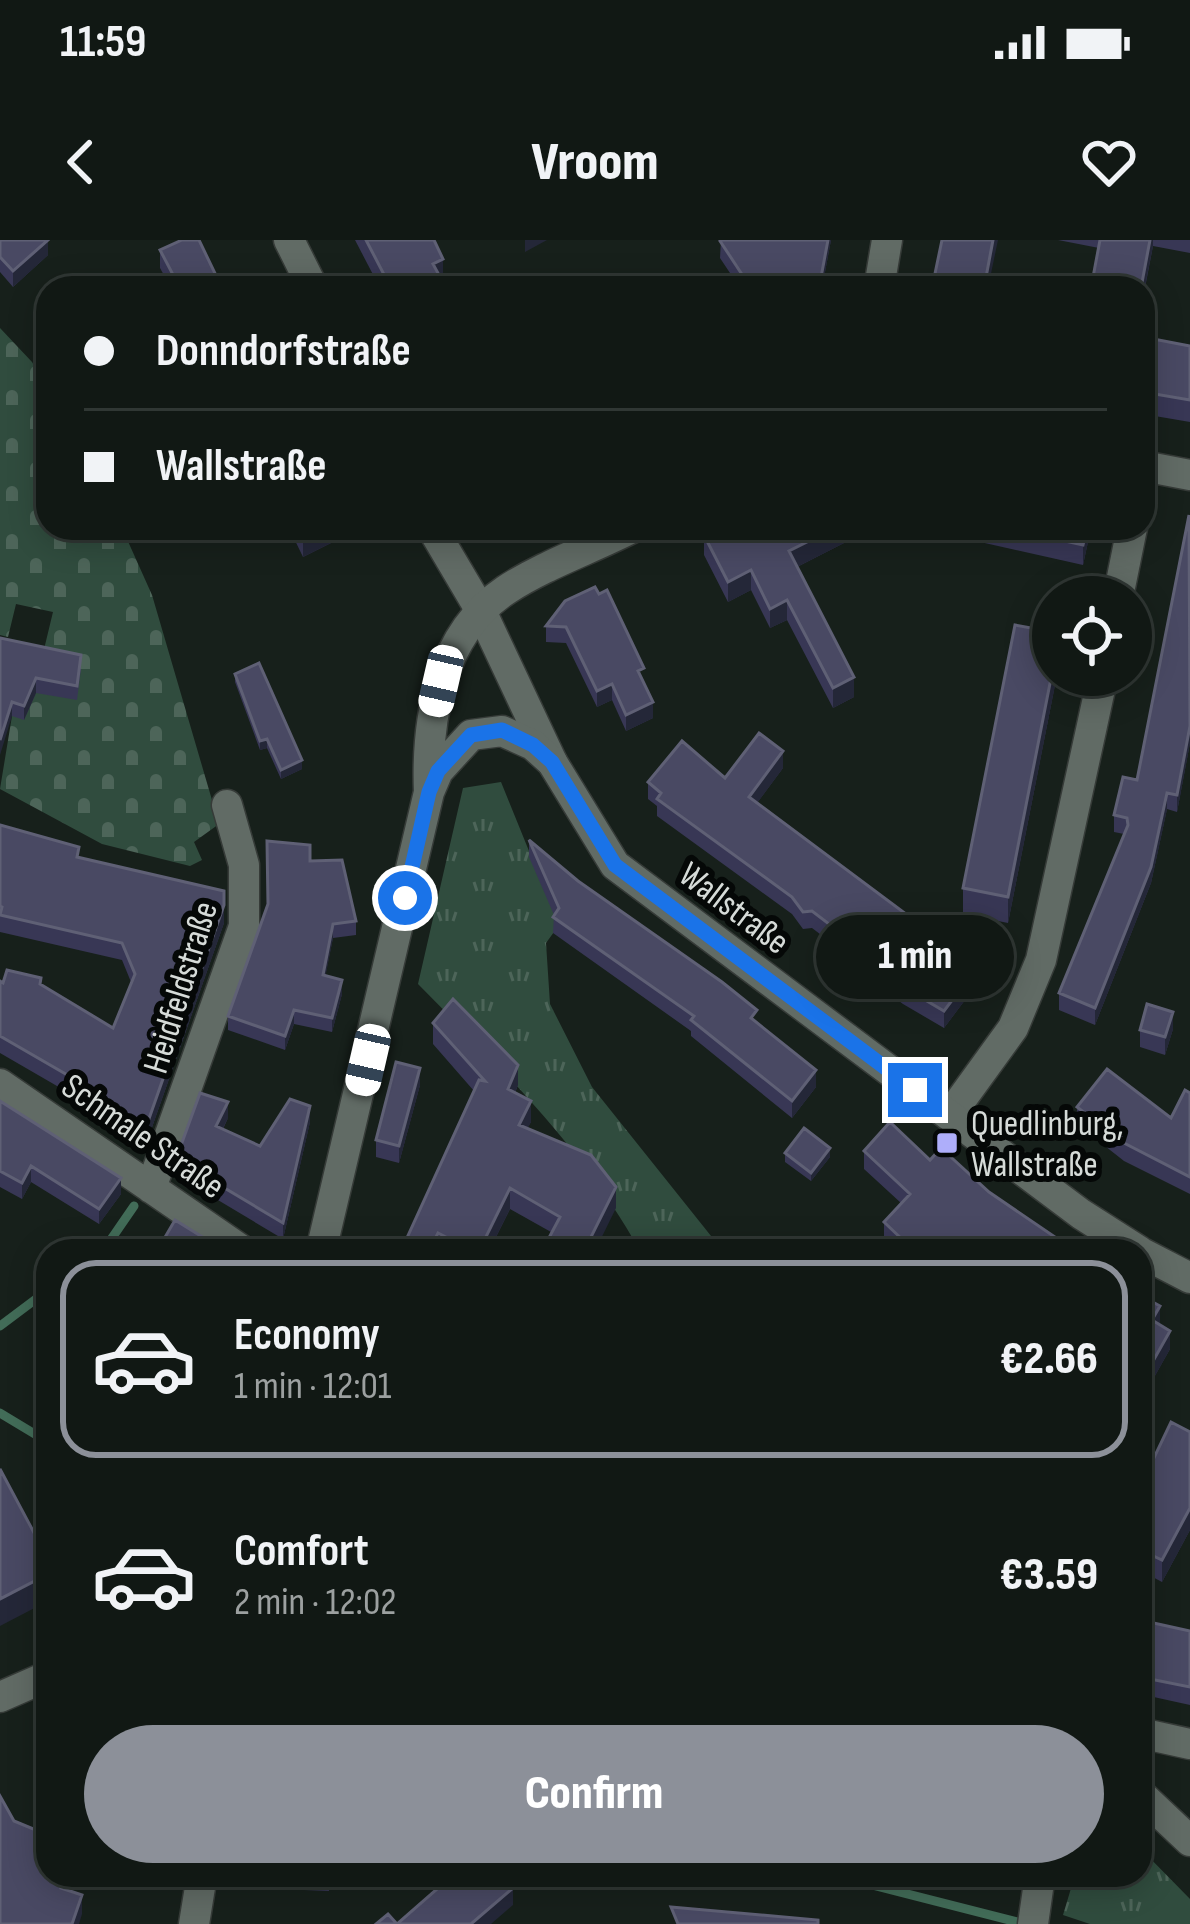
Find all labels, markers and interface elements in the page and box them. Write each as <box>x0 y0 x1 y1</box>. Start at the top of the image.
text: 11:59 <box>60 15 146 70</box>
icon: back <box>48 129 114 195</box>
icon: heart <box>1076 129 1142 195</box>
text: Vroom <box>531 130 659 195</box>
text: Donndorfstraße <box>156 324 411 379</box>
text: Wallstraße <box>156 439 327 494</box>
map controls <box>1032 576 1152 696</box>
button: locate <box>1032 576 1152 696</box>
car <box>415 642 467 720</box>
street label: Wallstraße <box>670 854 797 964</box>
route start <box>378 871 432 925</box>
street label: Heidfeldstraße <box>135 897 228 1079</box>
callout: 1 min <box>816 916 1014 1000</box>
text: 1 min <box>878 933 952 980</box>
car <box>342 1021 394 1099</box>
route end <box>888 1063 942 1117</box>
street label: Schmale Straße <box>53 1065 232 1209</box>
place label: Quedlinburg, Wallstraße <box>971 1103 1124 1187</box>
marker: Quedlinburg, Wallstraße <box>934 1130 960 1156</box>
icon: car <box>90 1305 198 1413</box>
text: Economy <box>234 1308 380 1363</box>
text: €2.66 <box>1000 1332 1098 1387</box>
text: 1 min · 12:01 <box>234 1363 392 1410</box>
icon: car <box>90 1521 198 1629</box>
text: Comfort <box>234 1524 369 1579</box>
text: €3.59 <box>1000 1548 1098 1603</box>
text: 2 min · 12:02 <box>234 1579 396 1626</box>
button: Confirm <box>84 1725 1104 1863</box>

